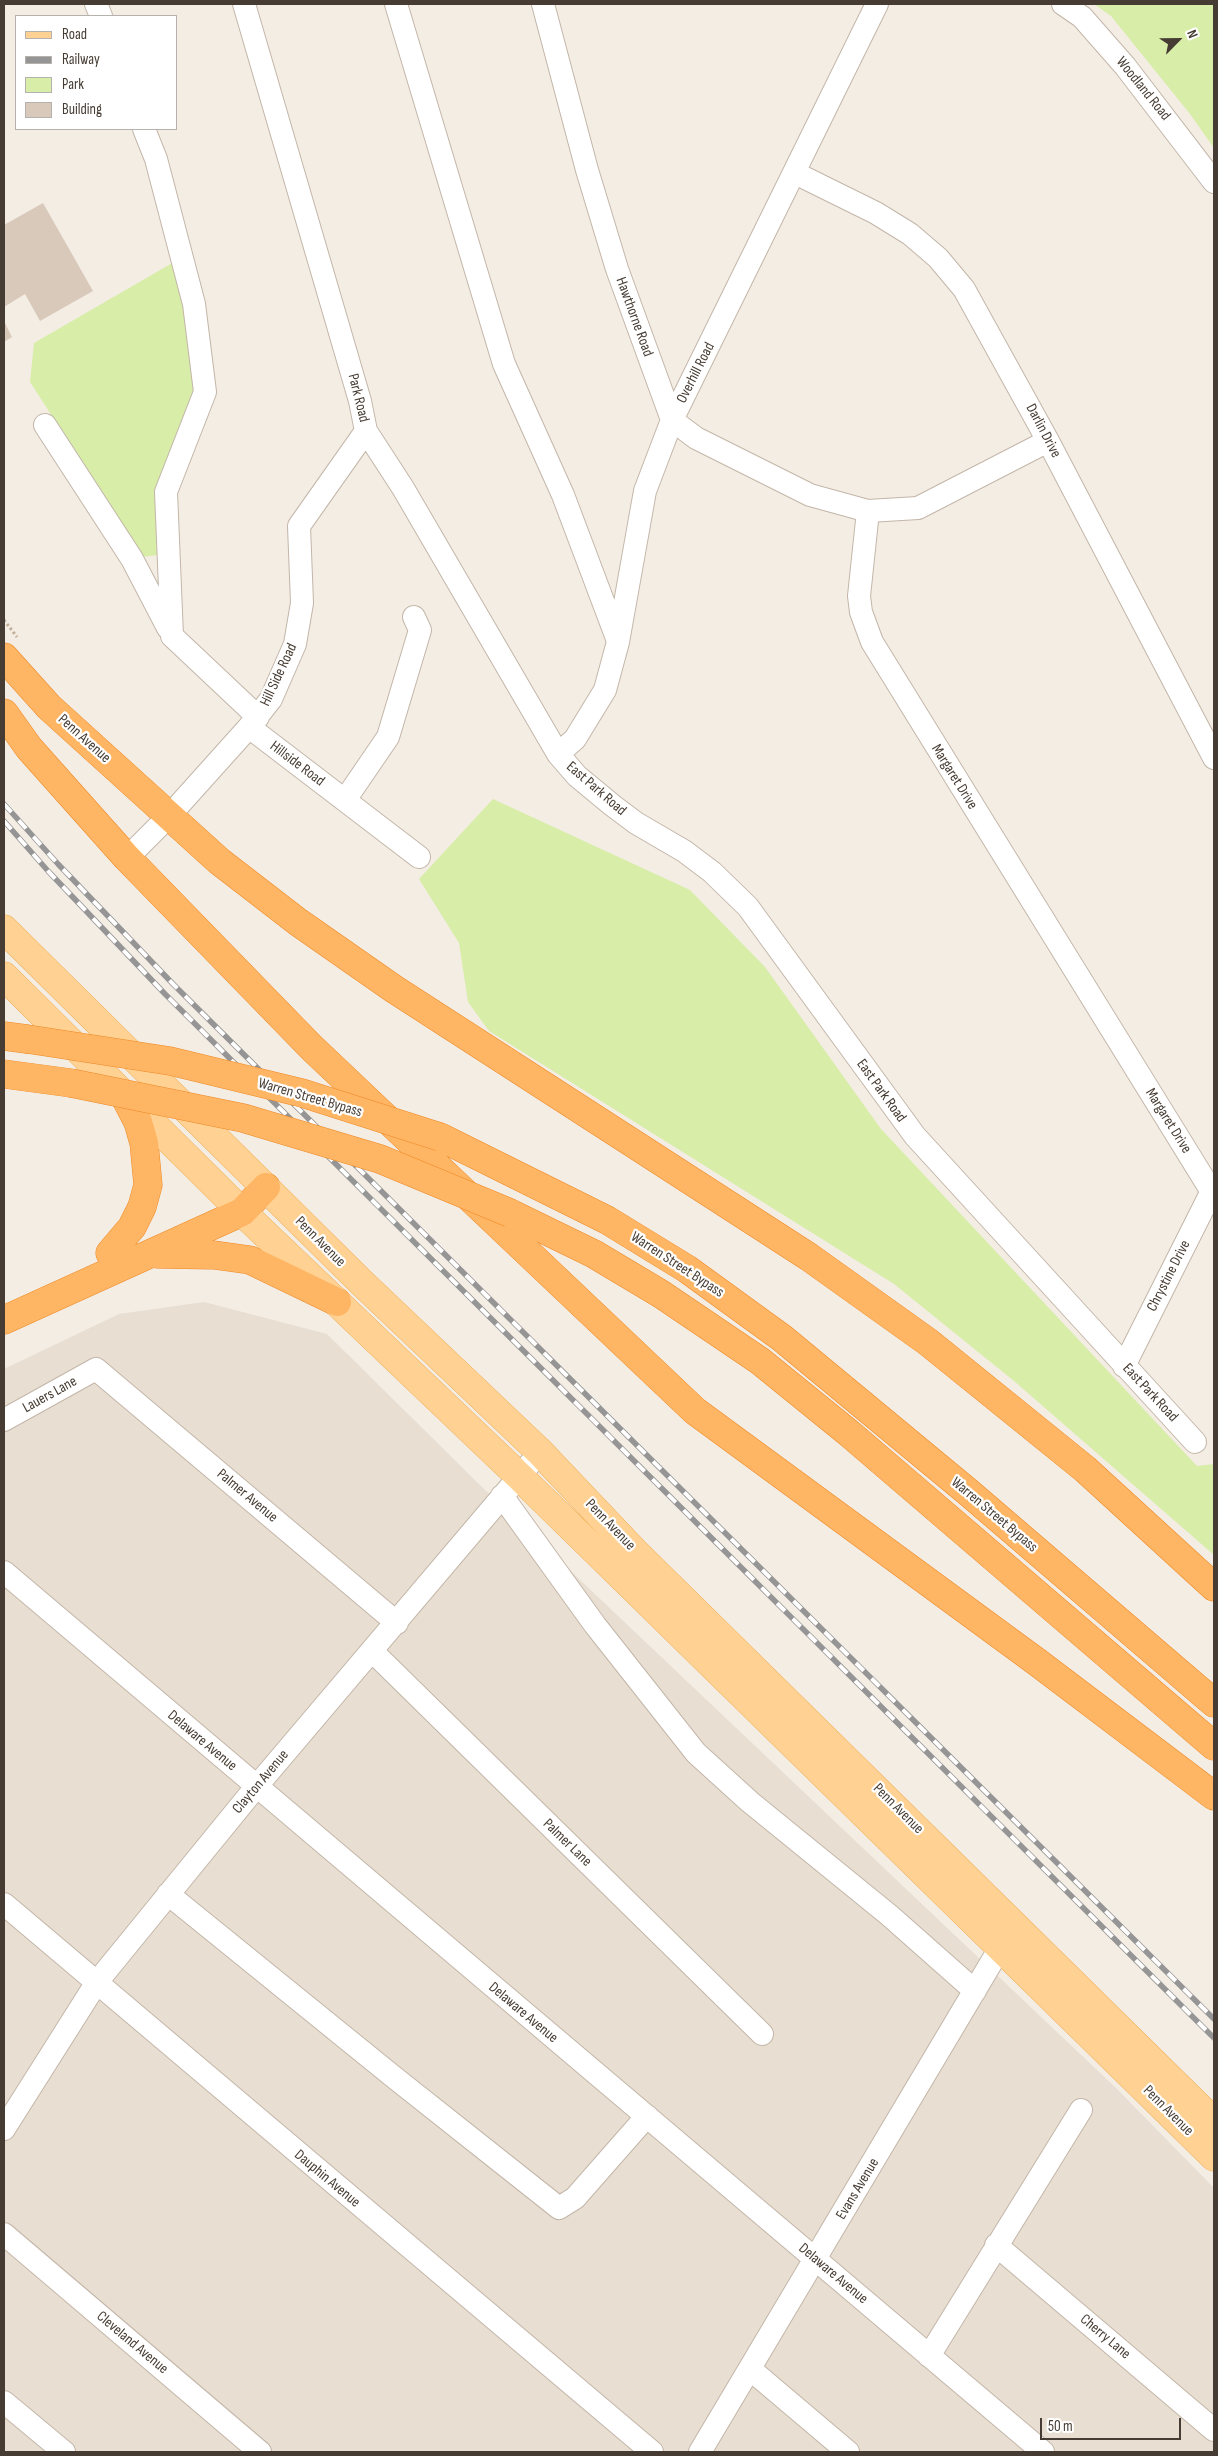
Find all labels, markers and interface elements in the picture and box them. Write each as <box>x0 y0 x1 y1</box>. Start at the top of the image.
legend <box>15 15 178 130</box>
north arrow <box>1153 15 1203 65</box>
text: Road <box>62 25 87 44</box>
text: N <box>1183 27 1202 41</box>
text: Railway <box>62 50 100 69</box>
street label: Woodland Road <box>1112 53 1174 125</box>
text: Park <box>62 75 84 94</box>
text: Building <box>62 100 102 119</box>
street label: Hawthorne Road <box>611 275 657 359</box>
street label: Overhill Road <box>673 340 719 406</box>
street label: Park Road <box>343 372 373 424</box>
street label: Darlin Drive <box>1021 401 1065 461</box>
street label: Hill Side Road <box>257 641 301 709</box>
street label: Penn Avenue <box>54 711 114 767</box>
street label: Hillside Road <box>266 738 328 790</box>
street label: Margaret Drive <box>927 741 981 813</box>
street label: East Park Road <box>562 758 630 820</box>
street label: East Park Road <box>852 1056 910 1126</box>
street label: Warren Street Bypass <box>256 1075 364 1121</box>
street label: Margaret Drive <box>1141 1085 1195 1157</box>
street label: Penn Avenue <box>291 1213 349 1271</box>
street label: Warren Street Bypass <box>627 1228 727 1302</box>
street label: Chrystine Drive <box>1143 1237 1195 1315</box>
street label: East Park Road <box>1118 1360 1182 1426</box>
street label: Lauers Lane <box>20 1373 80 1417</box>
street label: Palmer Avenue <box>213 1465 281 1527</box>
street label: Warren Street Bypass <box>947 1474 1041 1556</box>
street label: Penn Avenue <box>581 1496 639 1554</box>
street label: Delaware Avenue <box>164 1707 240 1775</box>
street label: Clayton Avenue <box>229 1746 293 1818</box>
street label: Penn Avenue <box>869 1780 927 1838</box>
street label: Palmer Lane <box>539 1815 595 1871</box>
street label: Delaware Avenue <box>485 1979 561 2047</box>
street label: Penn Avenue <box>1139 2082 1197 2140</box>
street label: Dauphin Avenue <box>290 2146 364 2212</box>
street label: Evans Avenue <box>833 2155 883 2223</box>
street label: Delaware Avenue <box>795 2240 871 2308</box>
street label: Cleveland Avenue <box>93 2308 171 2378</box>
street label: Cherry Lane <box>1076 2311 1134 2363</box>
scale bar <box>1043 2408 1184 2440</box>
text: 50 m <box>1048 2417 1073 2436</box>

